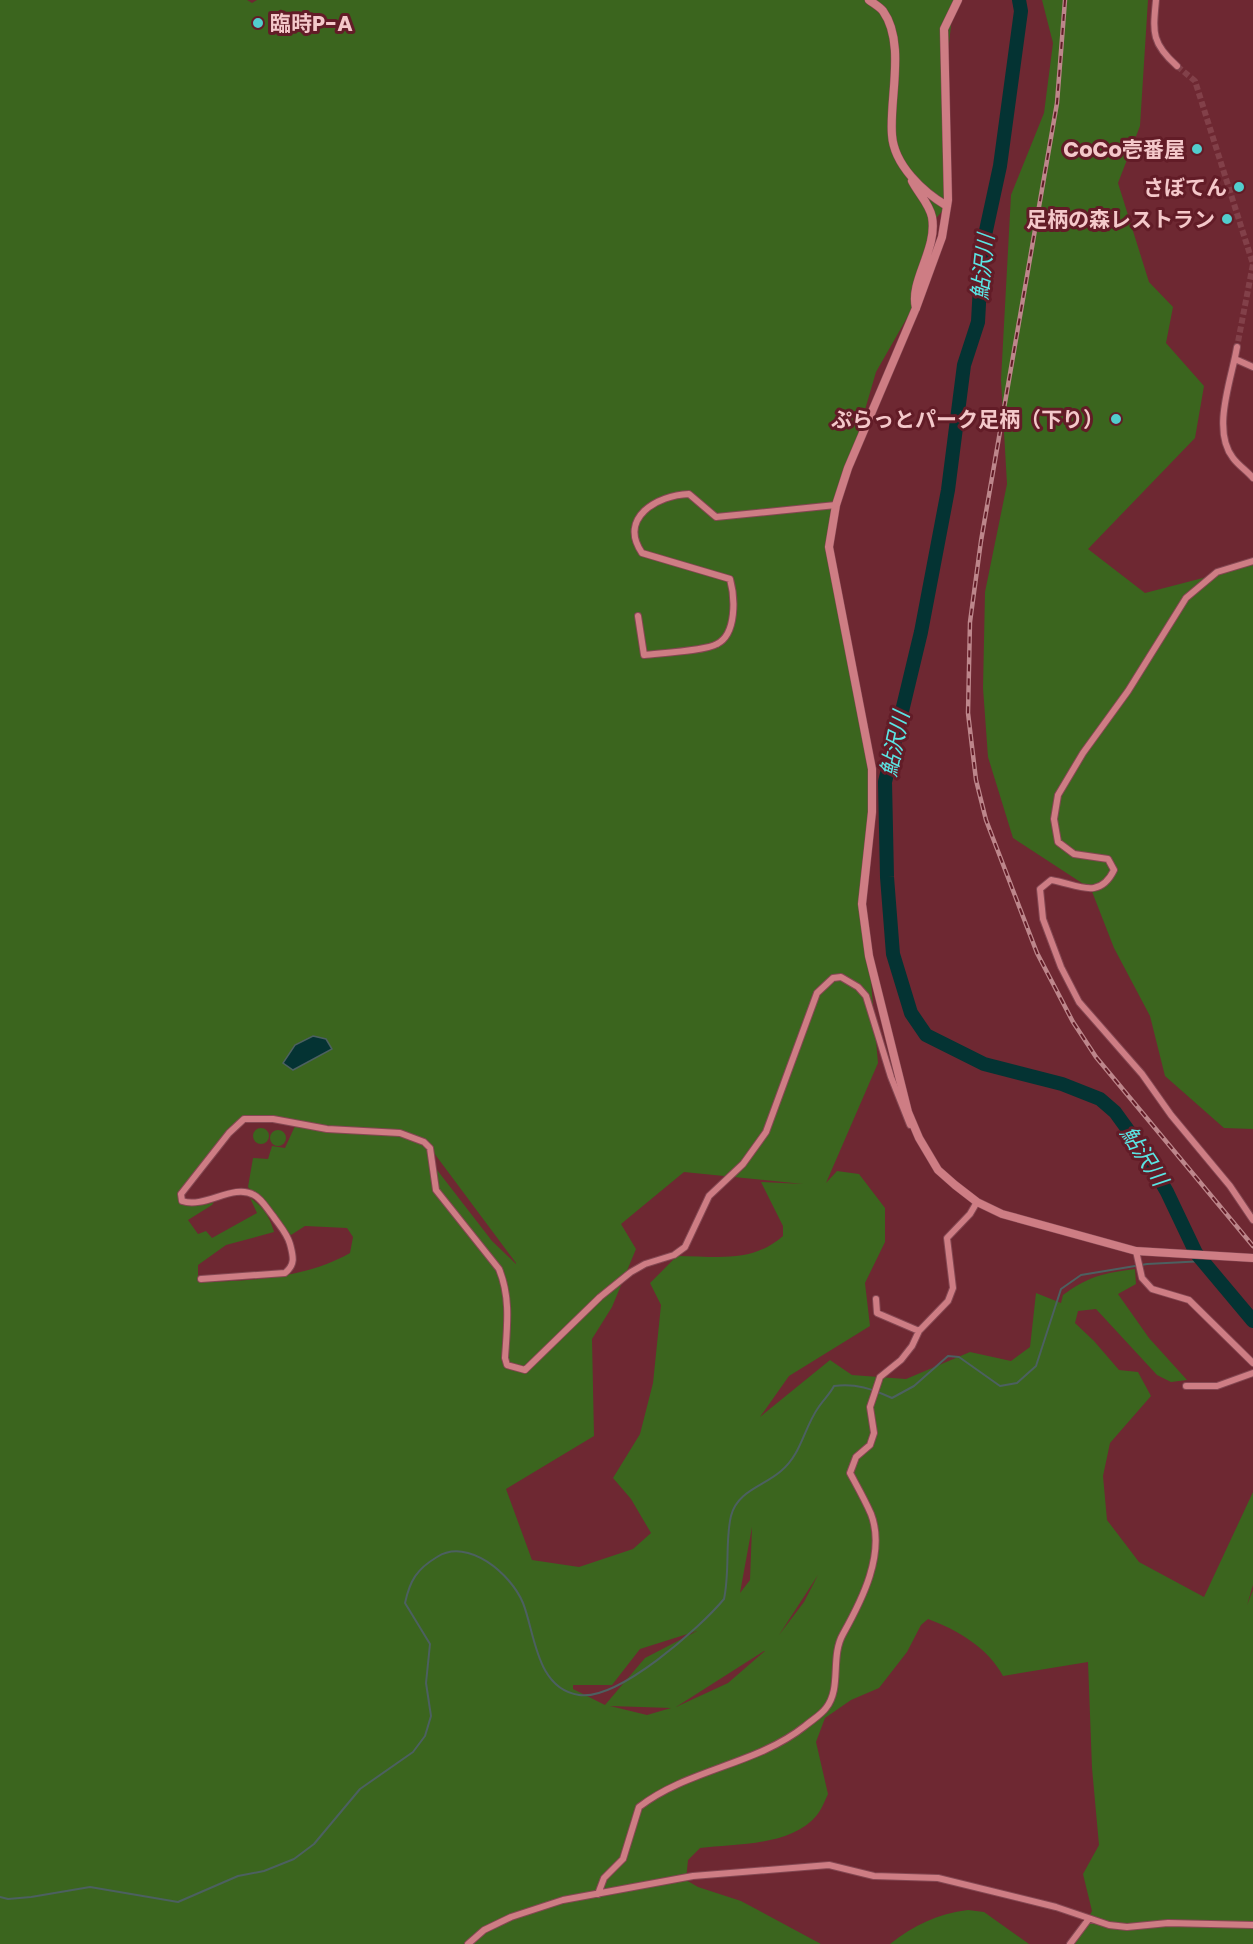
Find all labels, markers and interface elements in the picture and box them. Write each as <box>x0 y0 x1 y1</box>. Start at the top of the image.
place label: 臨時P-A <box>270 9 353 38</box>
marker: 臨時P-A <box>251 16 265 30</box>
place label: CoCo壱番屋 <box>1063 135 1185 164</box>
marker: CoCo壱番屋 <box>1190 142 1204 156</box>
place label: さぼてん <box>1143 173 1227 202</box>
marker: さぼてん <box>1232 180 1246 194</box>
place label: 足柄の森レストラン <box>1026 205 1215 234</box>
marker: 足柄の森レストラン <box>1220 212 1234 226</box>
water label: 鮎沢川 <box>964 231 1002 301</box>
place label: ぷらっとパーク足柄（下り） <box>831 405 1104 434</box>
marker: ぷらっとパーク足柄（下り） <box>1109 412 1123 426</box>
water label: 鮎沢川 <box>873 707 917 780</box>
water label: 鮎沢川 <box>1113 1120 1176 1194</box>

